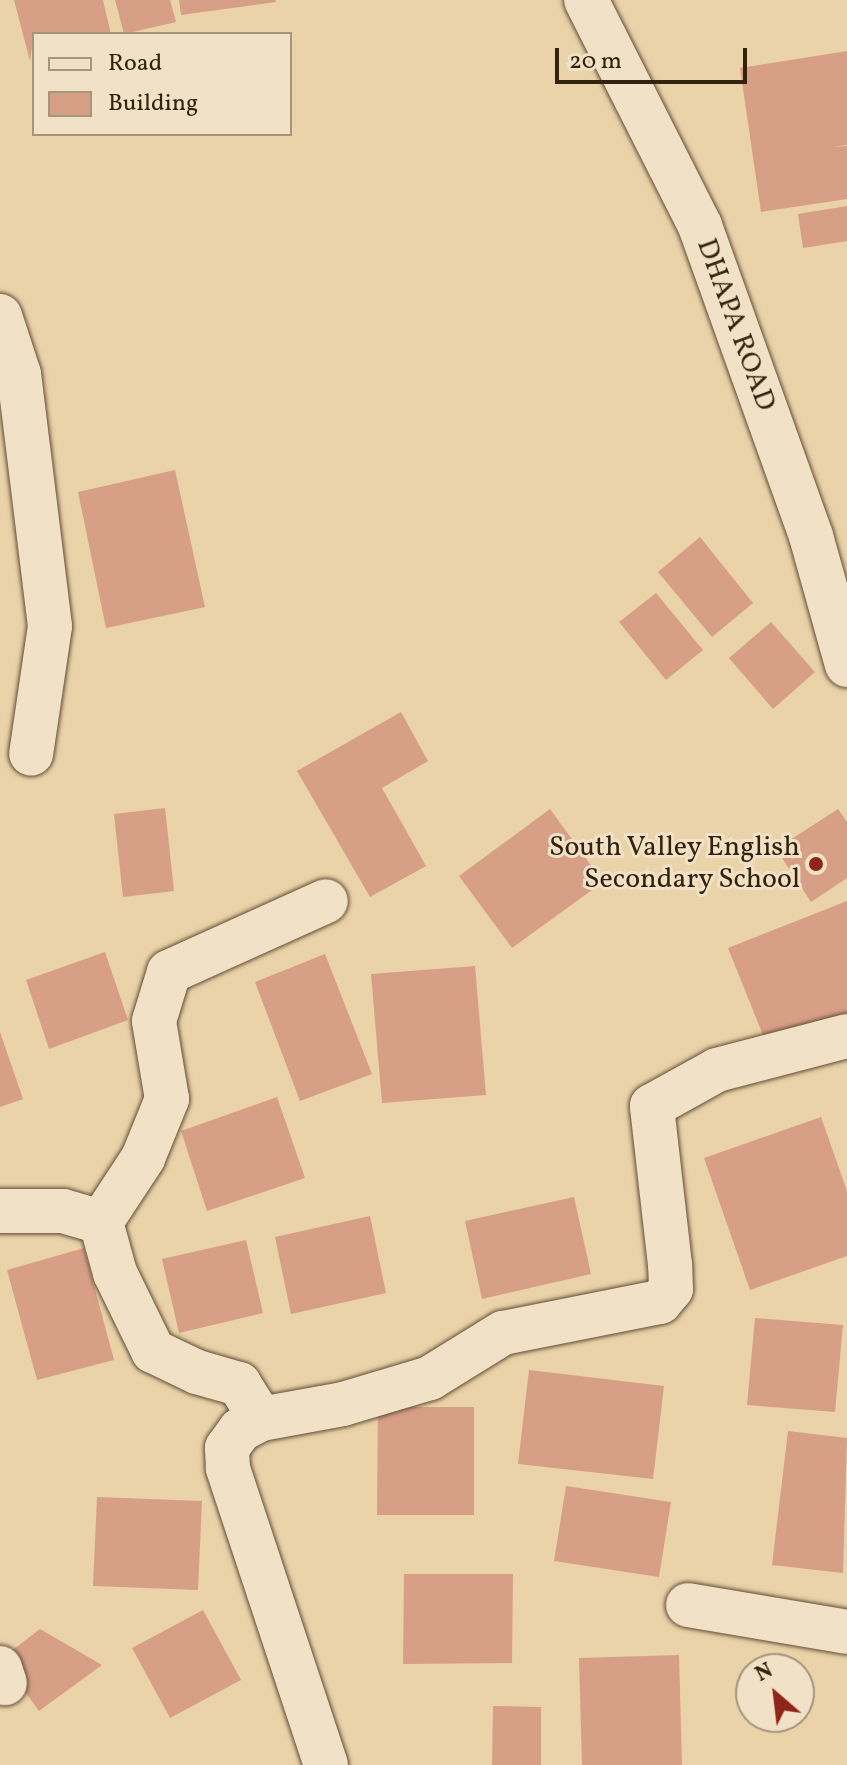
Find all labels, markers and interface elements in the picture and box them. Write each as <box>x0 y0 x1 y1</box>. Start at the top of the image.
legend <box>32 32 292 136</box>
scale bar <box>559 32 751 82</box>
text: 20 m <box>569 45 622 79</box>
text: Road <box>108 47 162 81</box>
text: Building <box>108 87 198 121</box>
street label: DHAPA ROAD <box>688 234 782 416</box>
place label: South Valley English Secondary School <box>547 831 800 897</box>
marker: South Valley English Secondary School <box>807 855 825 873</box>
north arrow <box>735 1653 815 1733</box>
text: N <box>750 1656 779 1691</box>

